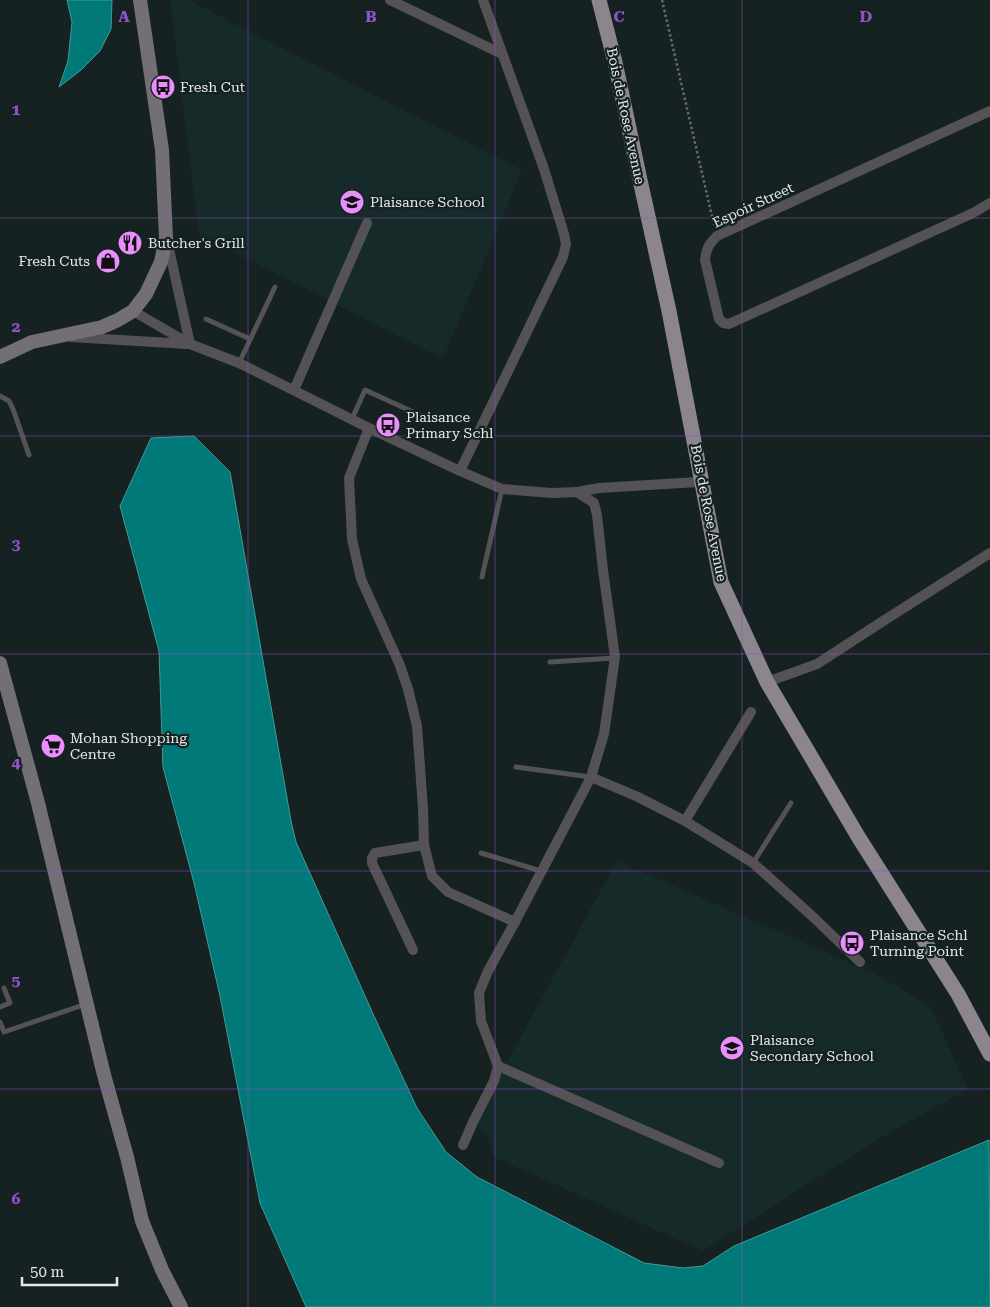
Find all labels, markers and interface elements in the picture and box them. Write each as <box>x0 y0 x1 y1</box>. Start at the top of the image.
text: A <box>118 7 130 26</box>
text: B <box>365 7 377 26</box>
text: C <box>613 7 625 26</box>
text: D <box>860 7 873 26</box>
street label: Bois de Rose Avenue <box>604 46 648 186</box>
bus stop icon: Fresh Cut <box>150 74 176 100</box>
place label: Fresh Cut <box>180 79 245 95</box>
text: 1 <box>12 100 21 119</box>
street label: Espoir Street <box>710 179 796 231</box>
school or university icon: Plaisance School <box>339 189 365 215</box>
place label: Plaisance School <box>370 194 486 210</box>
restaurant icon: Butcher's Grill <box>117 230 143 256</box>
place label: Butcher's Grill <box>148 235 245 251</box>
shop icon: Fresh Cuts <box>95 248 121 274</box>
place label: Fresh Cuts <box>18 253 90 269</box>
text: 2 <box>12 317 21 336</box>
place label: Plaisance Primary Schl <box>406 409 494 441</box>
bus stop icon: Plaisance Primary Schl <box>375 412 401 438</box>
street label: Bois de Rose Avenue <box>688 443 730 583</box>
text: 3 <box>12 535 21 554</box>
place label: Mohan Shopping Centre <box>70 730 187 762</box>
supermarket icon: Mohan Shopping Centre <box>40 733 66 759</box>
text: 4 <box>12 753 21 772</box>
place label: Plaisance Schl Turning Point <box>870 927 968 959</box>
bus stop icon: Plaisance Schl Turning Point <box>839 930 865 956</box>
text: 5 <box>12 971 21 990</box>
place label: Plaisance Secondary School <box>750 1032 875 1064</box>
school or university icon: Plaisance Secondary School <box>719 1035 745 1061</box>
text: 6 <box>12 1189 21 1208</box>
scale bar <box>22 1254 118 1286</box>
text: 50 m <box>30 1263 65 1281</box>

